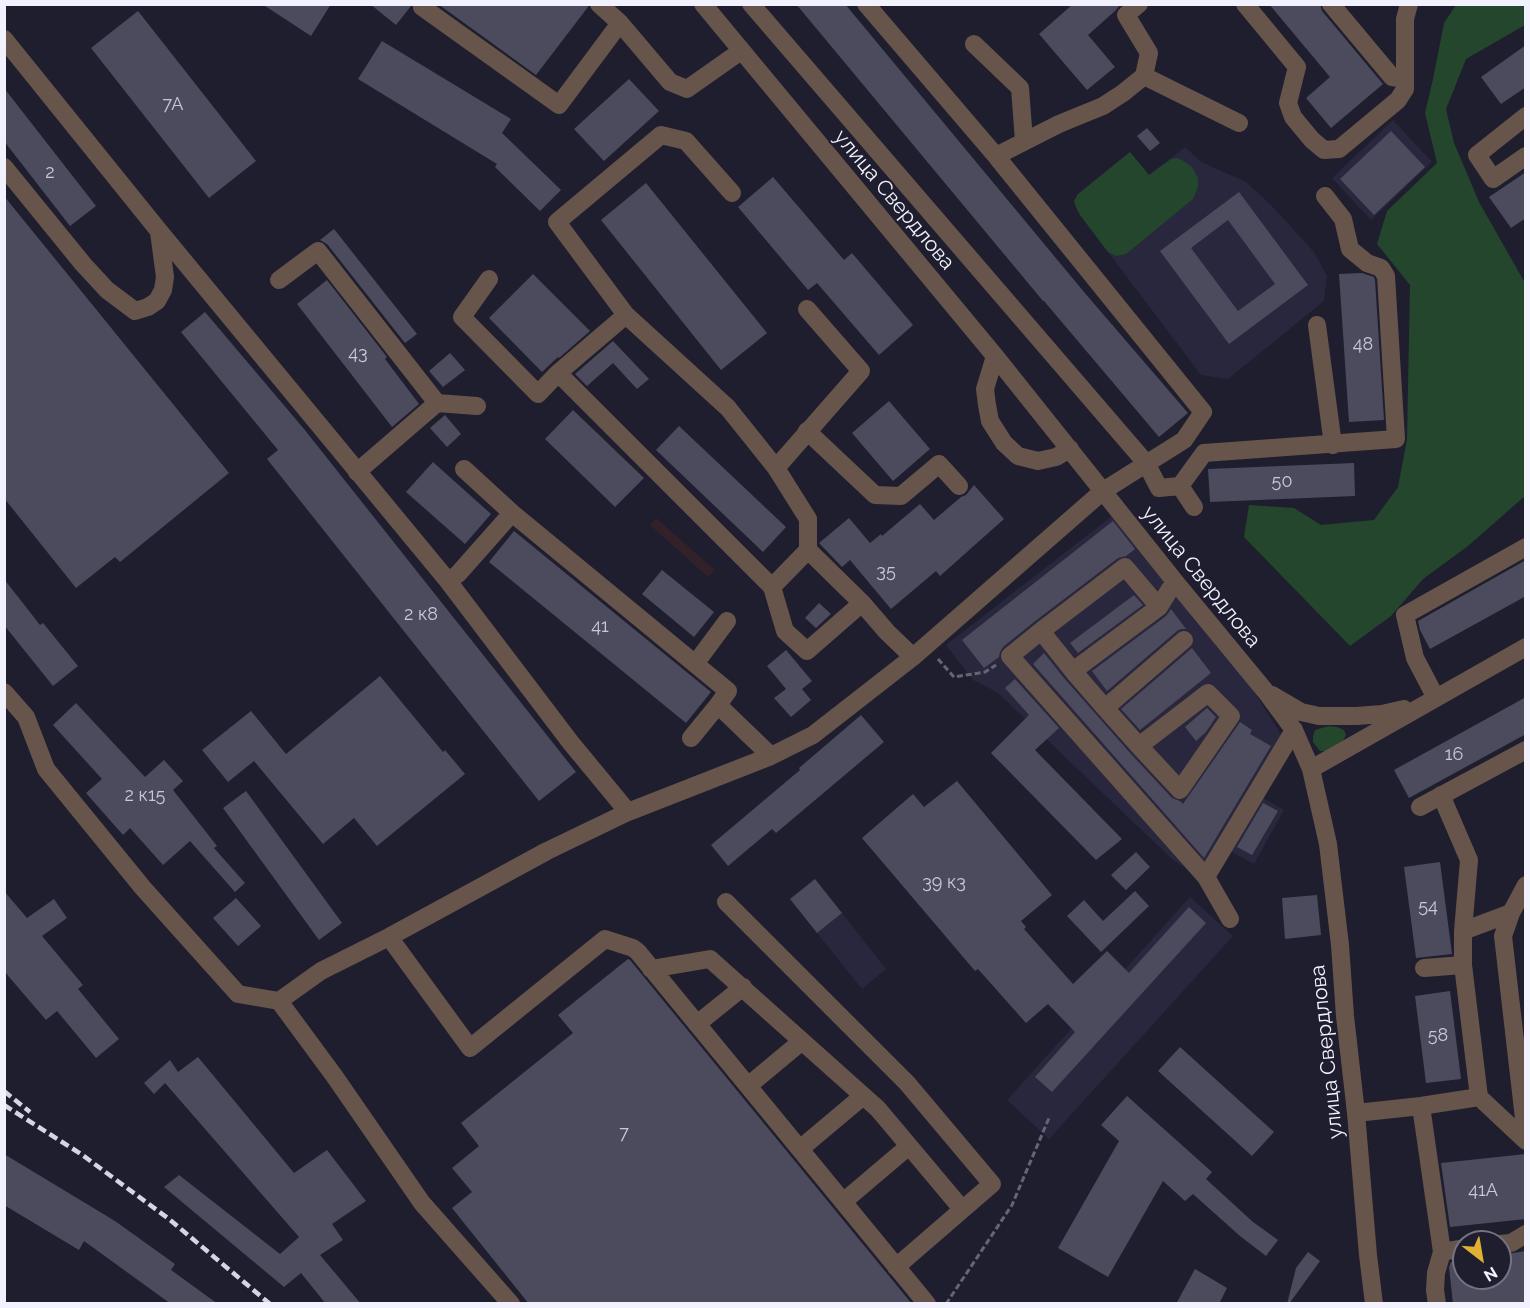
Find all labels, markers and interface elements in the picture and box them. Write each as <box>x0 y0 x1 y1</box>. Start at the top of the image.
house number: 7А <box>163 94 183 116</box>
street label: улица Свердлова <box>828 125 960 275</box>
house number: 2 <box>45 162 55 184</box>
house number: 48 <box>1353 334 1373 356</box>
house number: 43 <box>348 343 368 365</box>
house number: 50 <box>1272 471 1292 493</box>
street label: улица Свердлова <box>1136 501 1266 653</box>
house number: 35 <box>876 561 896 583</box>
house number: 2 к8 <box>404 604 438 626</box>
house number: 41 <box>591 616 609 638</box>
house number: 16 <box>1445 744 1463 766</box>
house number: 2 к15 <box>125 785 165 807</box>
house number: 39 к3 <box>922 872 966 894</box>
house number: 54 <box>1418 896 1438 918</box>
street label: улица Свердлова <box>1305 964 1349 1140</box>
house number: 58 <box>1428 1025 1448 1047</box>
house number: 7 <box>619 1123 629 1145</box>
house number: 41А <box>1468 1180 1498 1202</box>
north arrow <box>1452 1230 1512 1290</box>
text: N <box>1480 1263 1501 1285</box>

